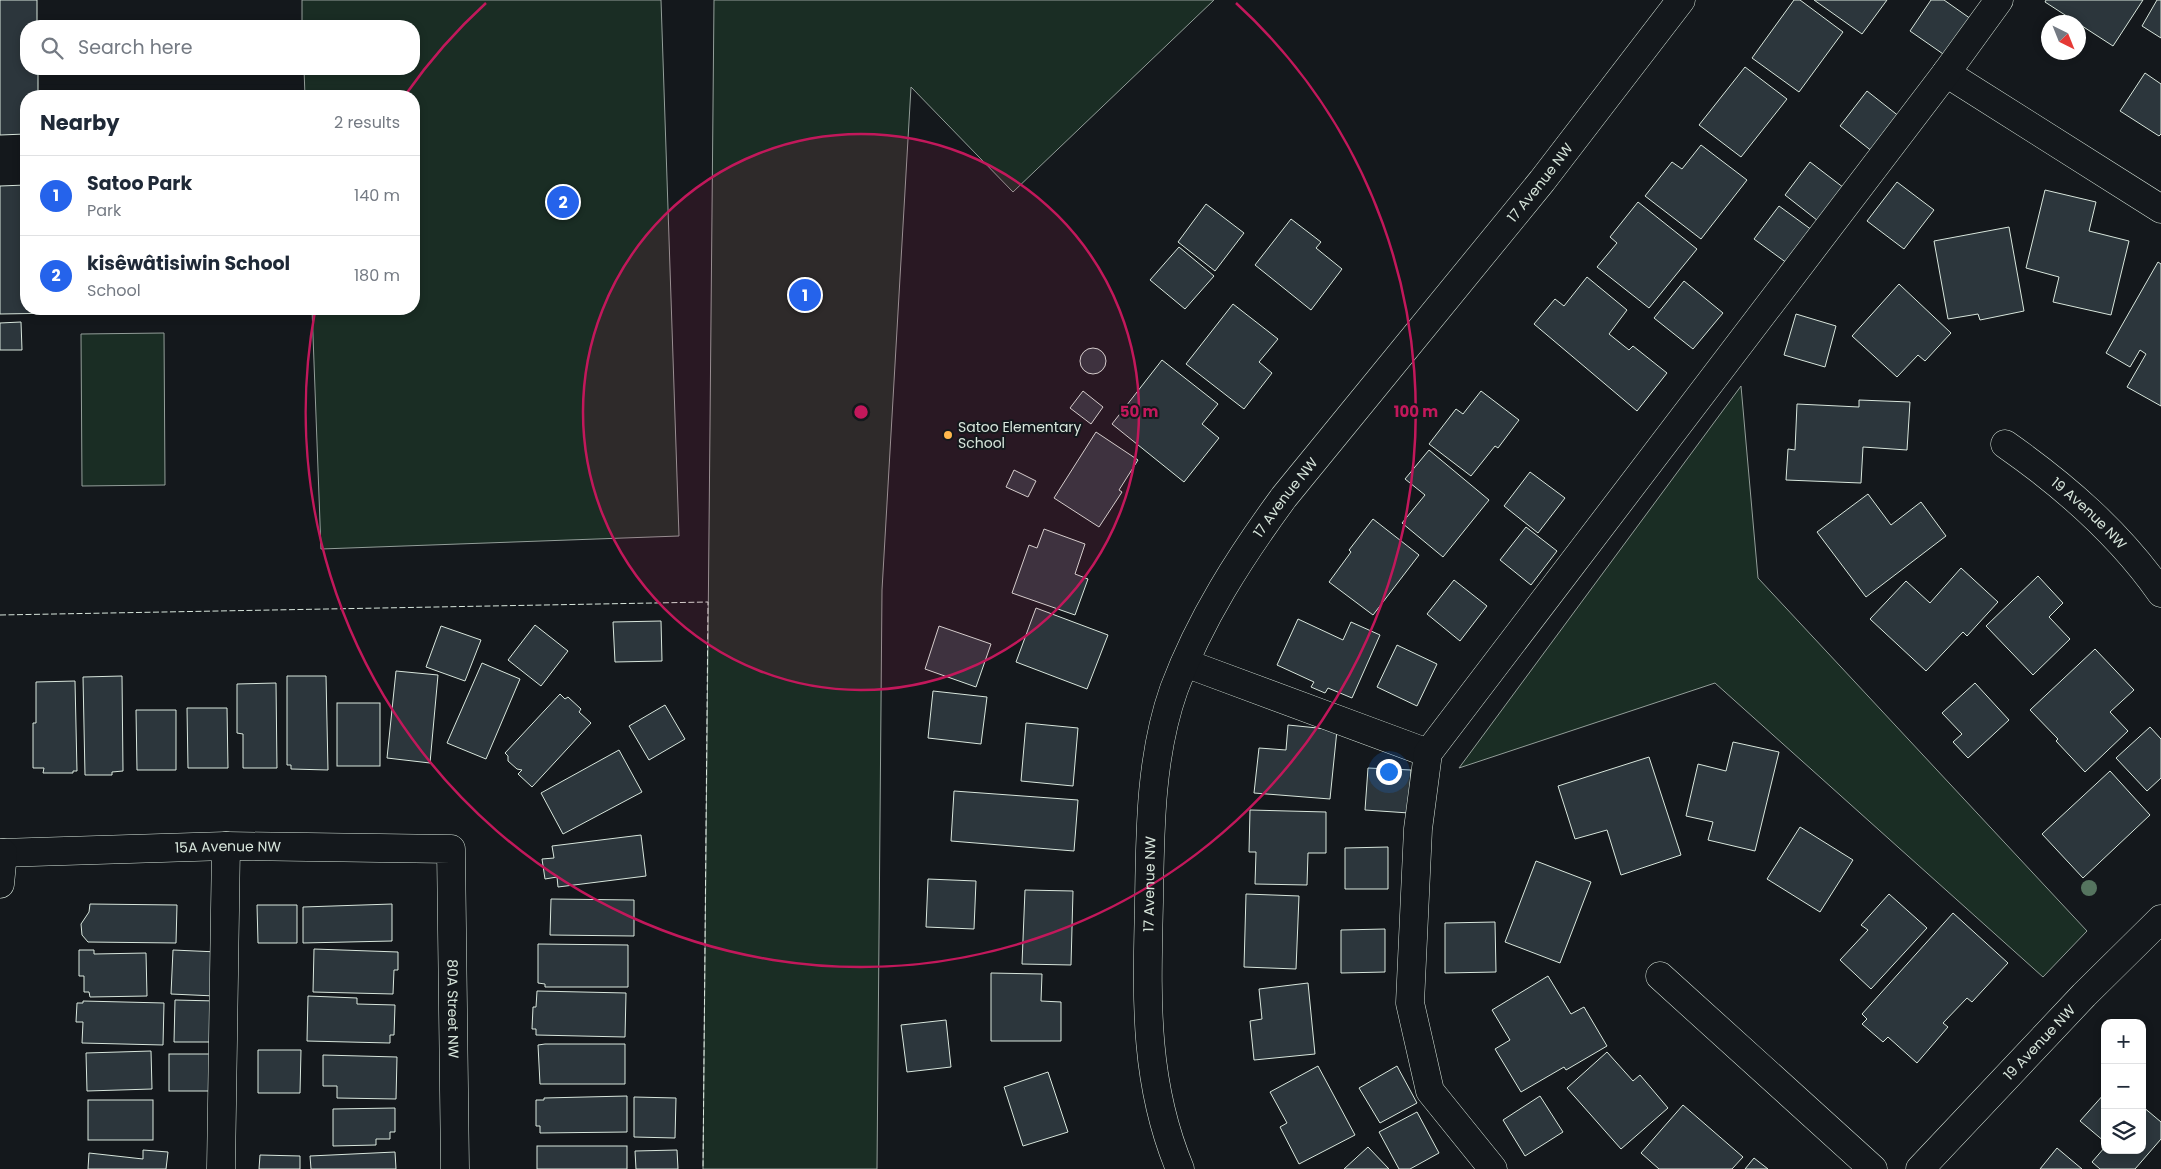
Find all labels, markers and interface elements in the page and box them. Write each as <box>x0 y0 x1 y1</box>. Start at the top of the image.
north arrow <box>2041 15 2086 60</box>
search box <box>20 20 420 75</box>
icon: search <box>38 34 66 62</box>
text: Search here <box>78 34 192 61</box>
text: Nearby <box>40 108 120 137</box>
text: 2 results <box>334 111 400 134</box>
street label: 17 Avenue NW <box>1502 139 1578 226</box>
text: Satoo Park <box>87 170 192 197</box>
pin: 2 <box>547 183 579 221</box>
text: 1 <box>53 184 59 207</box>
text: 140 m <box>354 184 400 207</box>
text: Park <box>87 199 121 222</box>
text: kisêwâtisiwin School <box>87 250 290 277</box>
text: 2 <box>51 264 61 287</box>
text: 180 m <box>354 264 400 287</box>
pin: 1 <box>789 276 821 314</box>
text: School <box>87 279 141 302</box>
text: 50 m <box>1120 401 1158 422</box>
text: 100 m <box>1394 401 1438 422</box>
centre of rings <box>852 403 870 421</box>
place label: Satoo Elementary School <box>958 417 1082 453</box>
marker: Satoo Elementary School <box>942 429 954 441</box>
street label: 17 Avenue NW <box>1248 453 1323 541</box>
street label: 19 Avenue NW <box>2047 473 2132 554</box>
your location <box>1376 759 1402 785</box>
street label: 15A Avenue NW <box>174 836 282 858</box>
street label: 17 Avenue NW <box>1138 836 1160 932</box>
street label: 80A Street NW <box>442 959 464 1059</box>
street label: 19 Avenue NW <box>1999 1000 2080 1085</box>
map controls <box>2101 1019 2146 1154</box>
button: + <box>2101 1019 2146 1064</box>
button: − <box>2101 1064 2146 1109</box>
button: layers <box>2101 1109 2146 1154</box>

